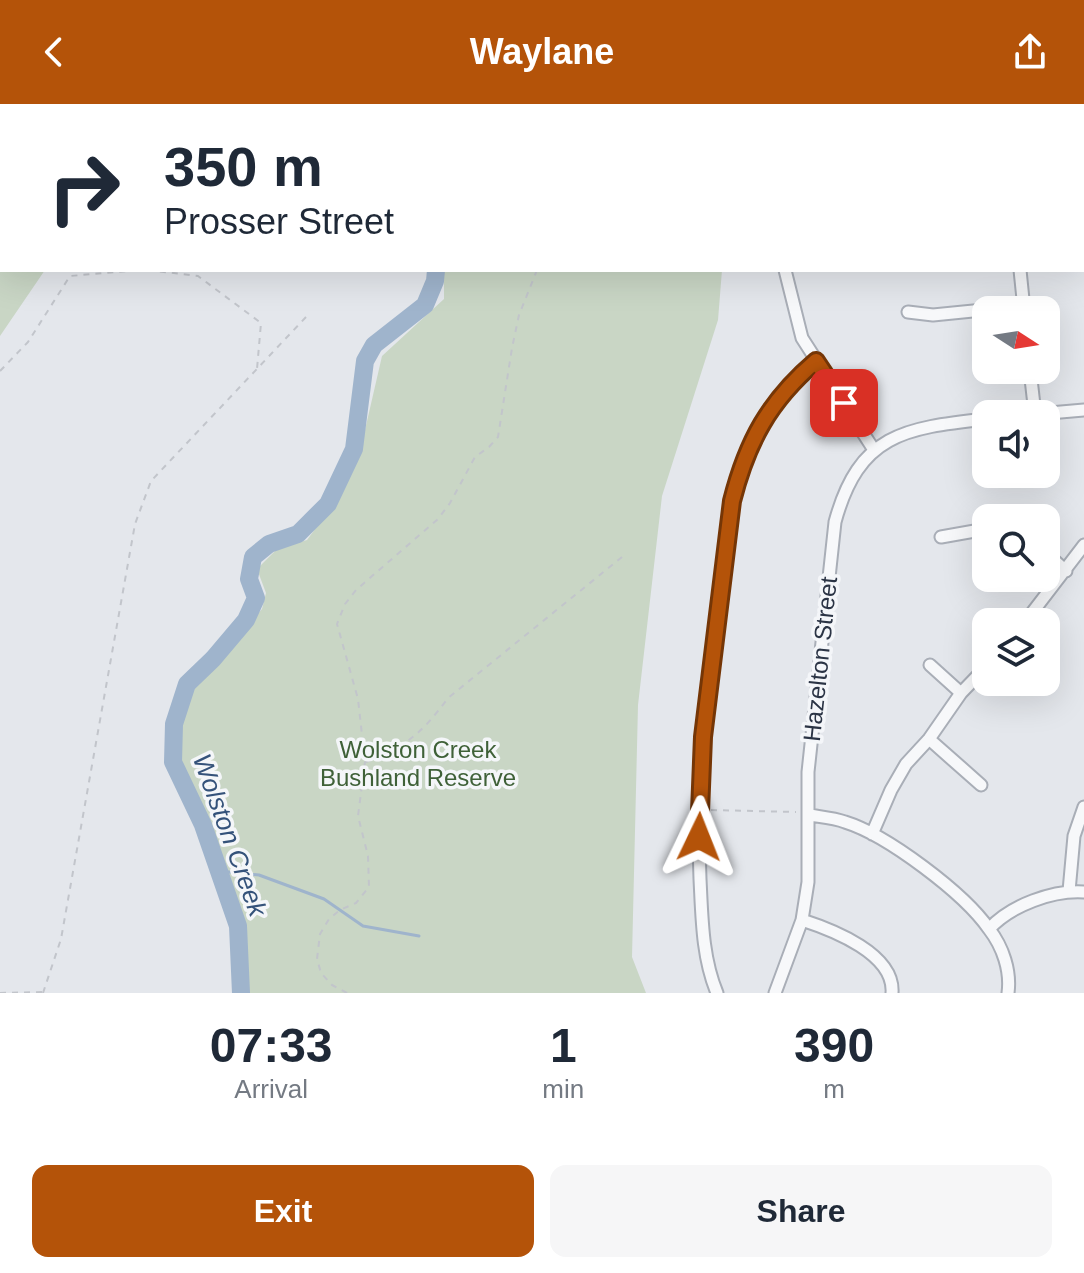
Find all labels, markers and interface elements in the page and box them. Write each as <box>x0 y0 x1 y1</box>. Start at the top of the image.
icon: back <box>32 30 76 74</box>
icon: share <box>1008 30 1052 74</box>
text: Waylane <box>470 31 614 72</box>
text: 350 m <box>164 135 323 198</box>
icon: right <box>32 136 136 240</box>
text: Prosser Street <box>164 201 394 242</box>
north arrow <box>972 296 1060 384</box>
map controls <box>972 296 1060 696</box>
pin <box>810 369 878 437</box>
icon: arrive <box>822 381 866 425</box>
button: sound <box>972 400 1060 488</box>
button: search <box>972 504 1060 592</box>
street label: Hazelton Street <box>798 575 842 743</box>
button: layers <box>972 608 1060 696</box>
park label: Wolston Creek Bushland Reserve <box>320 736 516 791</box>
water label: Wolston Creek <box>187 750 274 922</box>
position arrow <box>657 795 741 879</box>
text: 07:33 <box>210 1019 333 1072</box>
text: 1 <box>550 1019 577 1072</box>
text: 390 <box>794 1019 874 1072</box>
text: Arrival <box>234 1074 308 1104</box>
text: min <box>542 1074 584 1104</box>
text: m <box>823 1074 845 1104</box>
button: Exit <box>32 1165 534 1257</box>
button: Share <box>550 1165 1052 1257</box>

